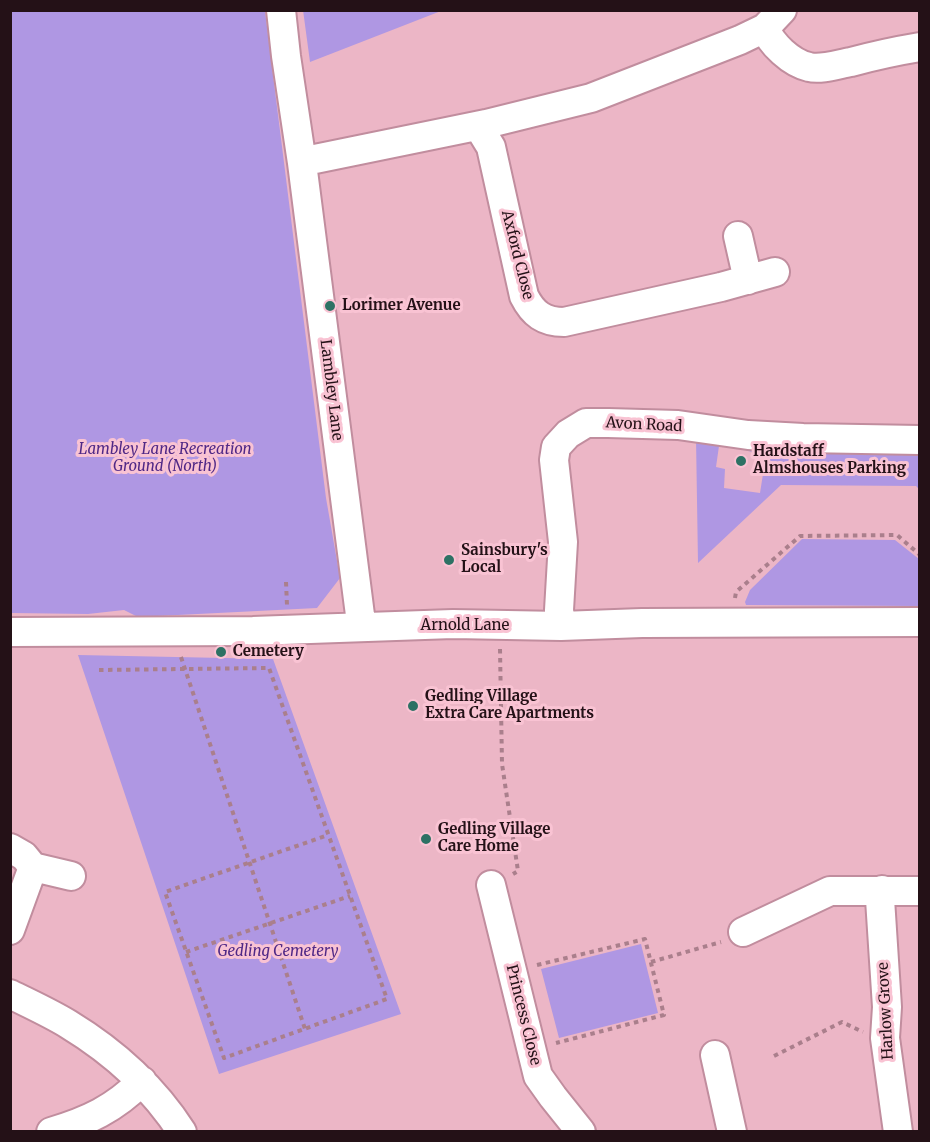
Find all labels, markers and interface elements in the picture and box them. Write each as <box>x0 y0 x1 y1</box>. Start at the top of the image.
street label: Axford Close <box>497 208 537 302</box>
place label: Lorimer Avenue <box>342 297 461 315</box>
marker: Lorimer Avenue <box>323 299 337 313</box>
street label: Lambley Lane <box>316 338 346 442</box>
street label: Avon Road <box>605 414 683 436</box>
park label: Lambley Lane Recreation Ground (North) <box>78 441 252 476</box>
place label: Hardstaff Almshouses Parking <box>753 443 906 478</box>
marker: Hardstaff Almshouses Parking <box>734 454 748 468</box>
place label: Sainsbury's Local <box>461 542 548 577</box>
marker: Sainsbury's Local <box>442 553 456 567</box>
street label: Arnold Lane <box>421 617 509 635</box>
place label: Cemetery <box>233 643 304 661</box>
marker: Cemetery <box>214 645 228 659</box>
place label: Gedling Village Extra Care Apartments <box>425 688 594 723</box>
marker: Gedling Village Extra Care Apartments <box>406 699 420 713</box>
place label: Gedling Village Care Home <box>438 821 550 856</box>
marker: Gedling Village Care Home <box>419 832 433 846</box>
park label: Gedling Cemetery <box>218 943 338 961</box>
street label: Harlow Grove <box>874 962 898 1060</box>
street label: Princess Close <box>502 963 544 1067</box>

